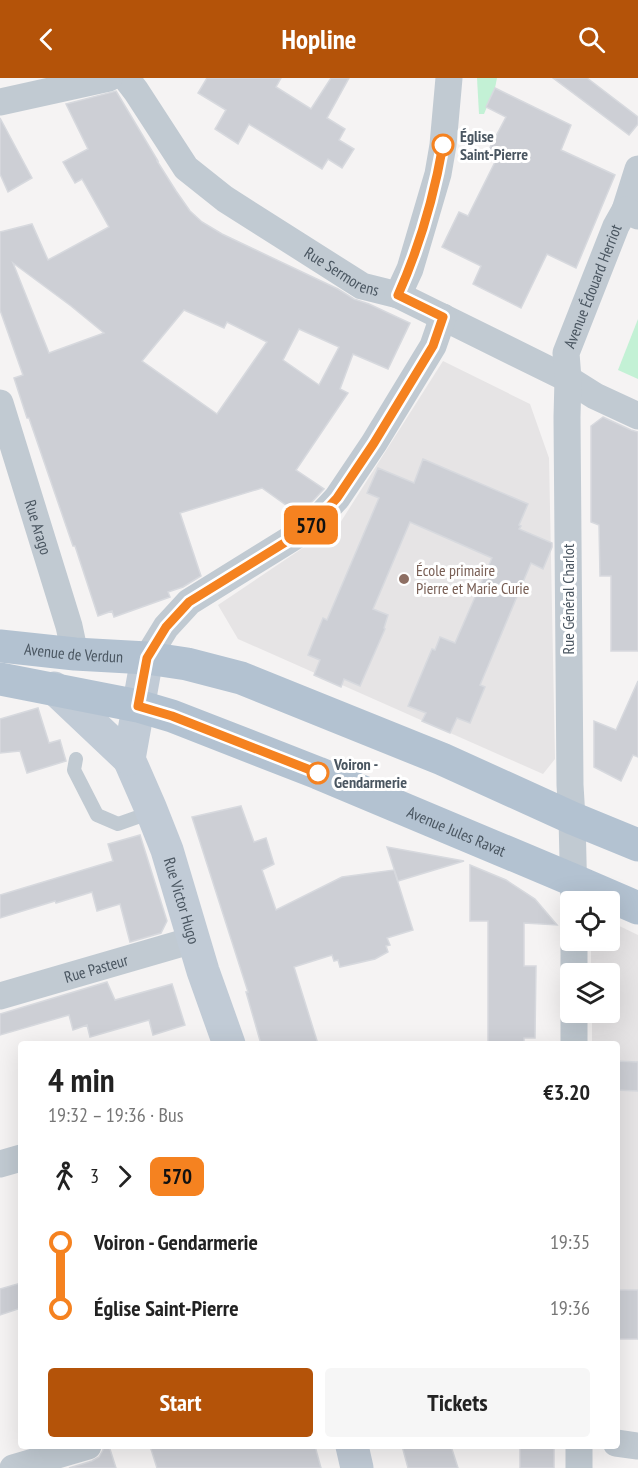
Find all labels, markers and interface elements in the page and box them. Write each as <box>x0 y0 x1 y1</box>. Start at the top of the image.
text: Hopline <box>282 22 356 56</box>
icon: back <box>30 23 63 56</box>
icon: search <box>575 23 608 56</box>
place label: Église Saint-Pierre <box>460 126 528 164</box>
marker: Église Saint-Pierre <box>432 134 454 156</box>
street label: Avenue Édouard Herriot <box>559 221 626 351</box>
street label: Rue Sermorens <box>301 242 381 300</box>
street label: Rue Arago <box>21 497 56 557</box>
line badge: 570 <box>276 506 346 544</box>
text: 570 <box>296 512 326 539</box>
street label: Rue Général Charlot <box>558 543 578 654</box>
place label: École primaire Pierre et Marie Curie <box>416 560 529 598</box>
marker: École primaire Pierre et Marie Curie <box>397 572 411 586</box>
street label: Avenue de Verdun <box>23 639 124 667</box>
place label: Voiron - Gendarmerie <box>333 754 407 792</box>
marker: Voiron - Gendarmerie <box>307 762 329 784</box>
street label: Avenue Jules Ravat <box>404 802 509 861</box>
street label: Rue Victor Hugo <box>160 855 204 946</box>
map controls <box>560 891 620 1023</box>
button: locate <box>560 891 620 951</box>
street label: Rue Pasteur <box>62 949 131 987</box>
button: layers <box>560 963 620 1023</box>
text: 4 min <box>48 1058 115 1101</box>
text: €3.20 <box>543 1078 590 1106</box>
text: 19:32 – 19:36 · Bus <box>48 1102 183 1128</box>
icon: walk <box>48 1160 81 1193</box>
icon: forward <box>108 1160 141 1193</box>
text: 3 <box>90 1163 99 1189</box>
text: 570 <box>162 1163 192 1190</box>
text: Voiron - Gendarmerie <box>94 1228 258 1256</box>
text: 19:35 <box>550 1229 590 1255</box>
text: Église Saint-Pierre <box>94 1294 239 1322</box>
text: 19:36 <box>550 1295 590 1321</box>
button: Start <box>48 1368 313 1437</box>
button: Tickets <box>325 1368 590 1437</box>

